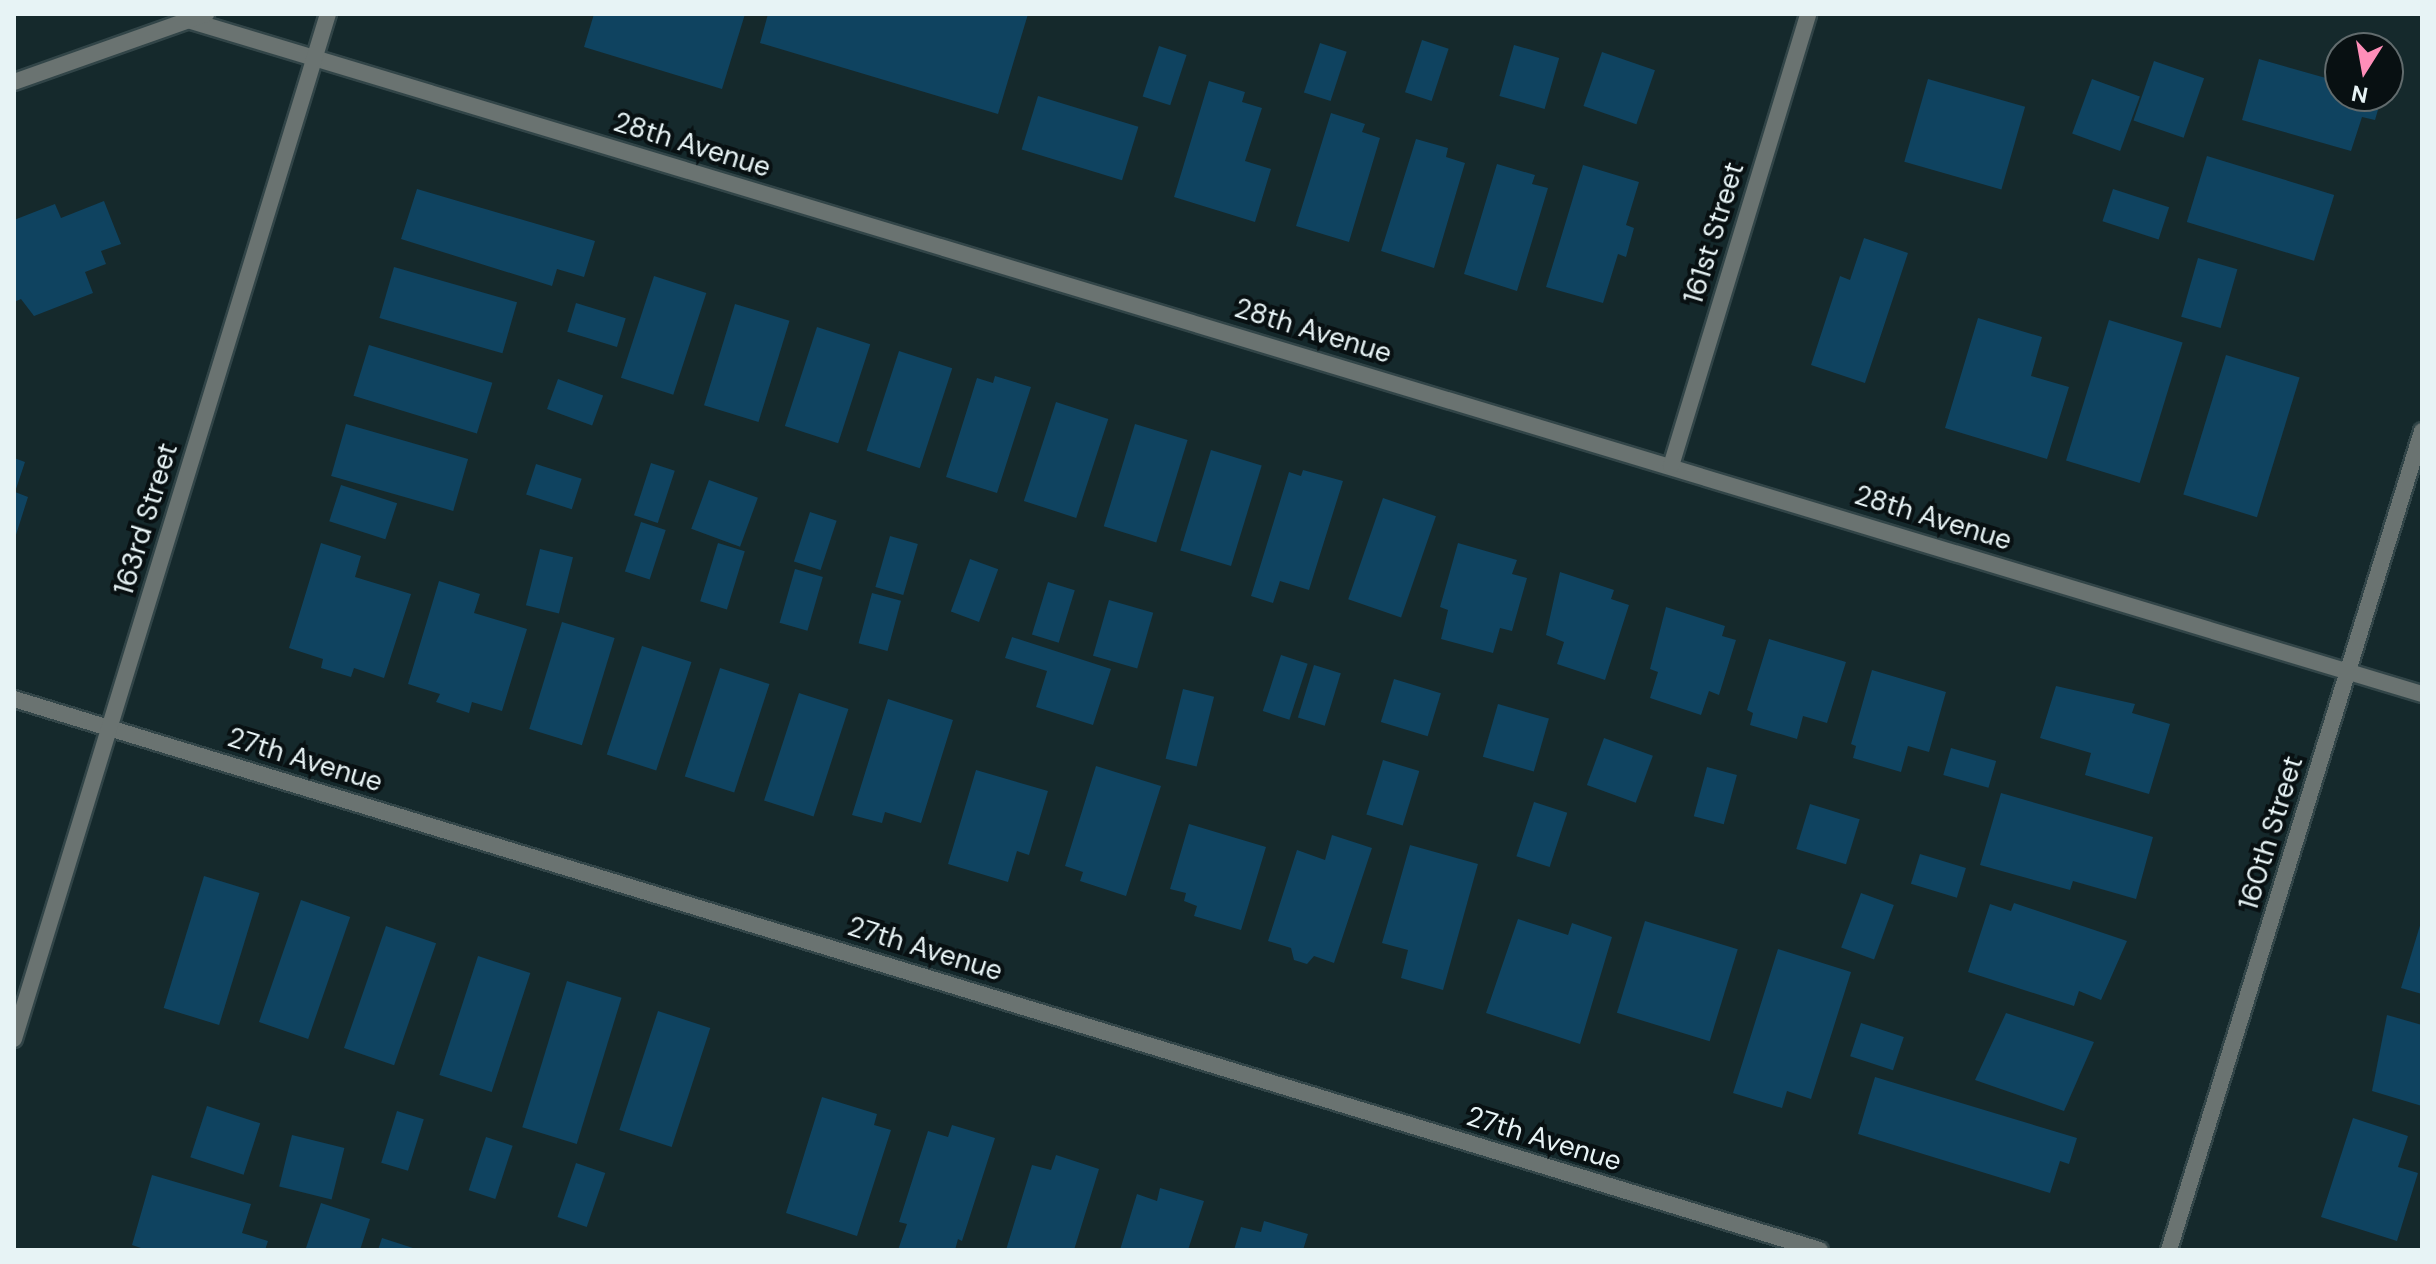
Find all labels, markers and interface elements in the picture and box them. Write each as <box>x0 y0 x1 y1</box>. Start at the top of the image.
north arrow <box>2324 32 2404 112</box>
text: N <box>2349 78 2370 110</box>
street label: 28th Avenue <box>609 105 775 185</box>
street label: 161st Street <box>1677 158 1751 308</box>
street label: 28th Avenue <box>1230 291 1396 371</box>
street label: 163rd Street <box>107 439 185 599</box>
street label: 28th Avenue <box>1850 478 2016 558</box>
street label: 27th Avenue <box>223 721 387 799</box>
street label: 160th Street <box>2232 752 2310 914</box>
street label: 27th Avenue <box>843 910 1007 988</box>
street label: 27th Avenue <box>1462 1100 1626 1178</box>

